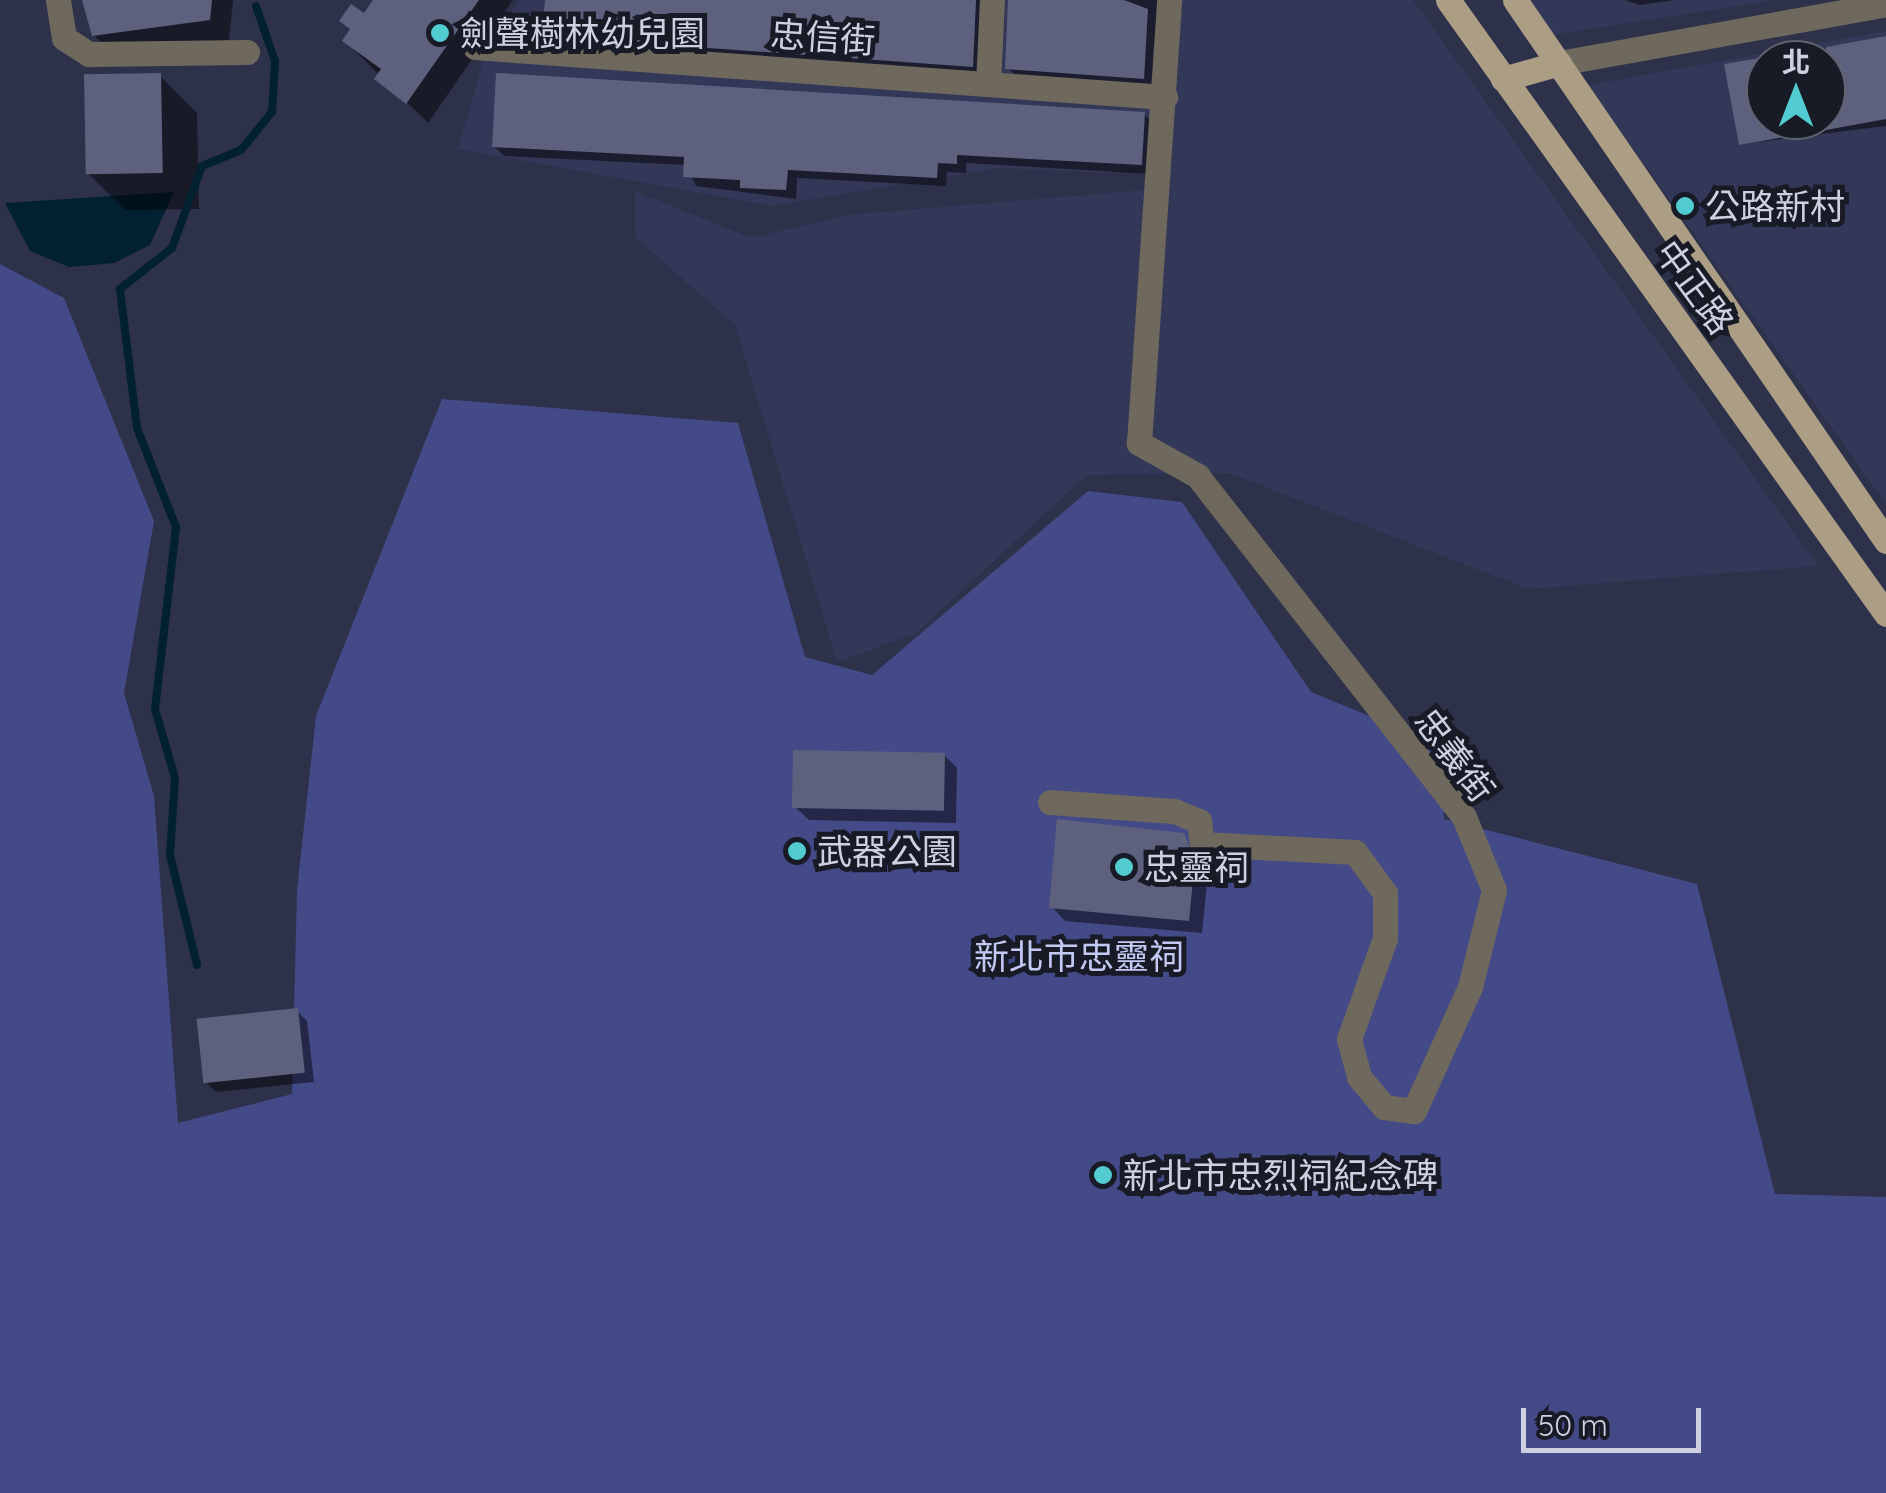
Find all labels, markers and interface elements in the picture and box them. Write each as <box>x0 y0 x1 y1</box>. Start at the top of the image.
place label: 劍聲樹林幼兒園 <box>460 12 705 54</box>
street label: 忠信街 <box>769 12 877 62</box>
marker: 劍聲樹林幼兒園 <box>429 22 451 44</box>
north arrow <box>1746 40 1846 140</box>
text: 北 <box>1782 44 1810 79</box>
place label: 公路新村 <box>1705 185 1845 227</box>
marker: 公路新村 <box>1674 195 1696 217</box>
street label: 中正路 <box>1647 232 1743 342</box>
street label: 忠義街 <box>1407 700 1503 810</box>
place label: 武器公園 <box>817 830 957 872</box>
marker: 武器公園 <box>786 840 808 862</box>
place label: 忠靈祠 <box>1144 846 1249 888</box>
marker: 忠靈祠 <box>1113 856 1135 878</box>
park label: 新北市忠靈祠 <box>974 935 1184 977</box>
place label: 新北市忠烈祠紀念碑 <box>1123 1154 1438 1196</box>
marker: 新北市忠烈祠紀念碑 <box>1092 1164 1114 1186</box>
scale bar <box>1526 1388 1706 1450</box>
text: 50 m <box>1538 1406 1608 1444</box>

